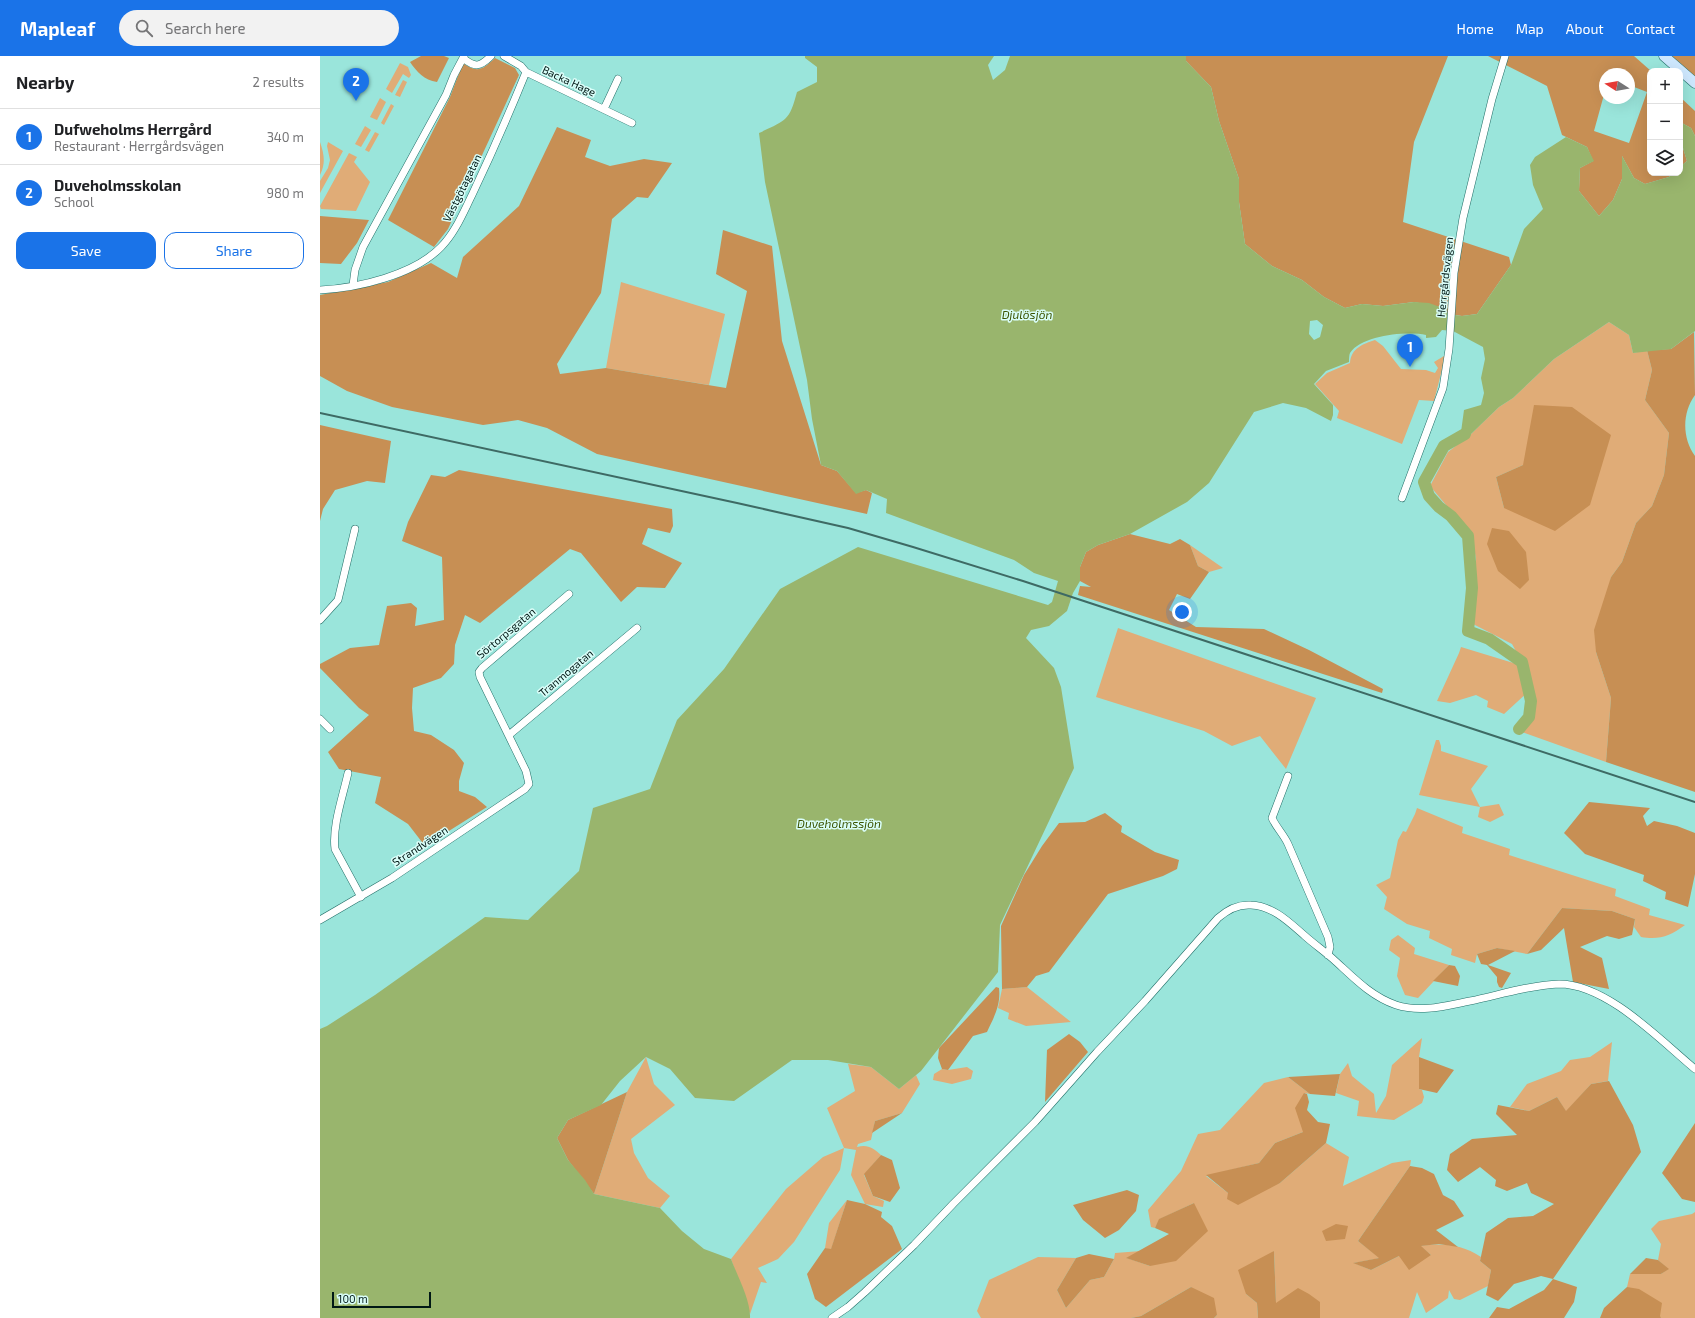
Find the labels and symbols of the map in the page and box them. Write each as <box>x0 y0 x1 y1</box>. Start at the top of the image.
street label: Backa Hage <box>540 62 598 99</box>
pin: 2 <box>343 68 369 101</box>
north arrow <box>1599 68 1635 104</box>
street label: Västgötagatan <box>440 152 484 224</box>
street label: Herrgårdsvägen <box>1434 236 1455 318</box>
water label: Djulösjön <box>1002 307 1052 322</box>
pin: 1 <box>1397 334 1423 367</box>
your location <box>1172 602 1192 622</box>
street label: Sörtorpsgatan <box>474 604 538 661</box>
street label: Tranmogatan <box>536 646 595 699</box>
water label: Duveholmssjön <box>797 816 881 831</box>
street label: Strandvägen <box>389 823 450 868</box>
scale bar <box>332 1290 431 1309</box>

